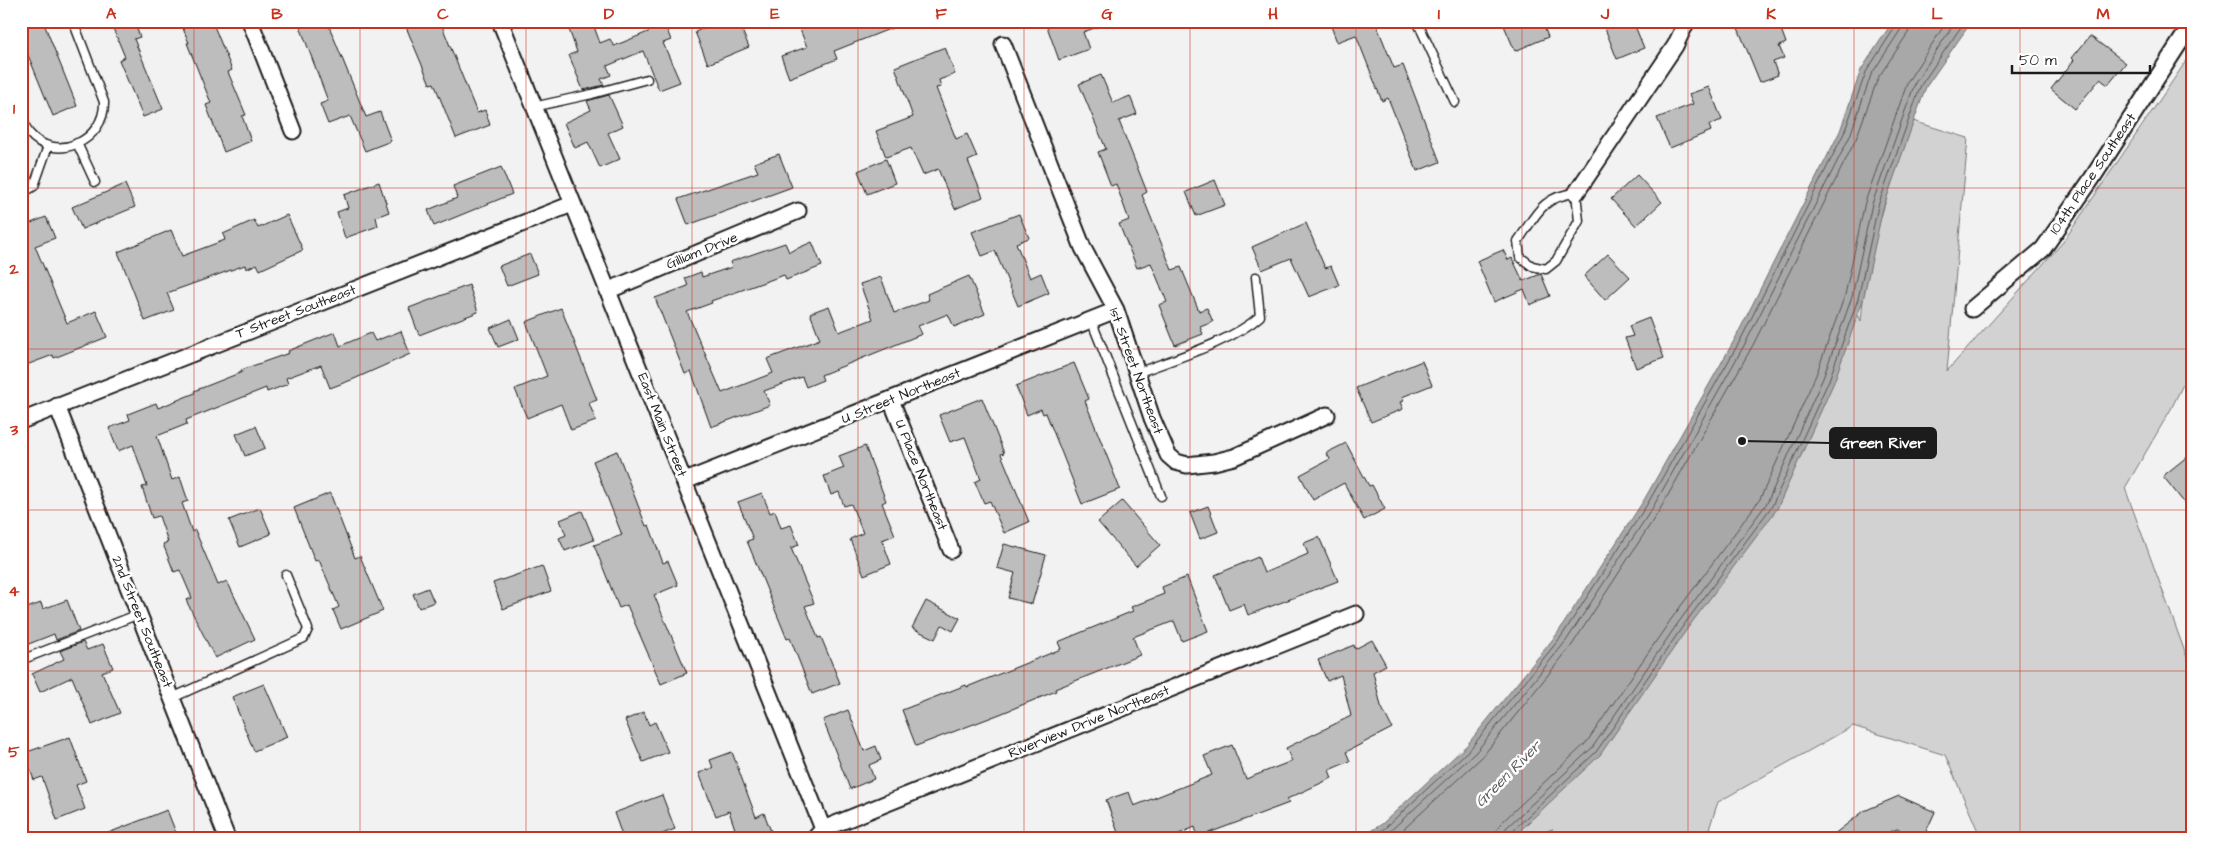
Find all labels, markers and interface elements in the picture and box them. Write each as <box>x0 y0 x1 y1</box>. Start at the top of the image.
text: A <box>106 3 117 25</box>
text: B <box>271 3 283 25</box>
text: C <box>437 3 449 25</box>
text: D <box>604 3 615 25</box>
text: E <box>770 3 780 25</box>
text: F <box>935 3 947 25</box>
text: G <box>1101 3 1113 25</box>
text: H <box>1268 3 1278 25</box>
text: I <box>1438 3 1440 25</box>
text: J <box>1600 3 1610 25</box>
text: K <box>1766 3 1776 25</box>
text: L <box>1931 3 1943 25</box>
text: M <box>2096 3 2110 25</box>
scale bar <box>2012 42 2149 74</box>
text: 50 m <box>2019 50 2057 71</box>
text: 1 <box>13 98 16 120</box>
street label: 104th Place Southeast <box>2045 109 2141 239</box>
street label: Gilliam Drive <box>663 227 741 274</box>
text: 2 <box>8 258 19 280</box>
street label: T Street Southeast <box>233 280 359 344</box>
street label: 1st Street Northeast <box>1104 305 1168 437</box>
street label: U Street Northeast <box>839 363 964 429</box>
street label: East Main Street <box>632 370 692 480</box>
street label: U Place Northeast <box>890 416 953 534</box>
text: 3 <box>9 419 19 441</box>
callout: Green River <box>1830 428 1936 458</box>
text: Green River <box>1840 433 1926 454</box>
street label: 2nd Street Southeast <box>106 553 178 691</box>
text: 4 <box>9 580 20 602</box>
street label: Riverview Drive Northeast <box>1005 680 1173 764</box>
water label: Green River <box>1470 735 1547 812</box>
text: 5 <box>8 741 20 763</box>

